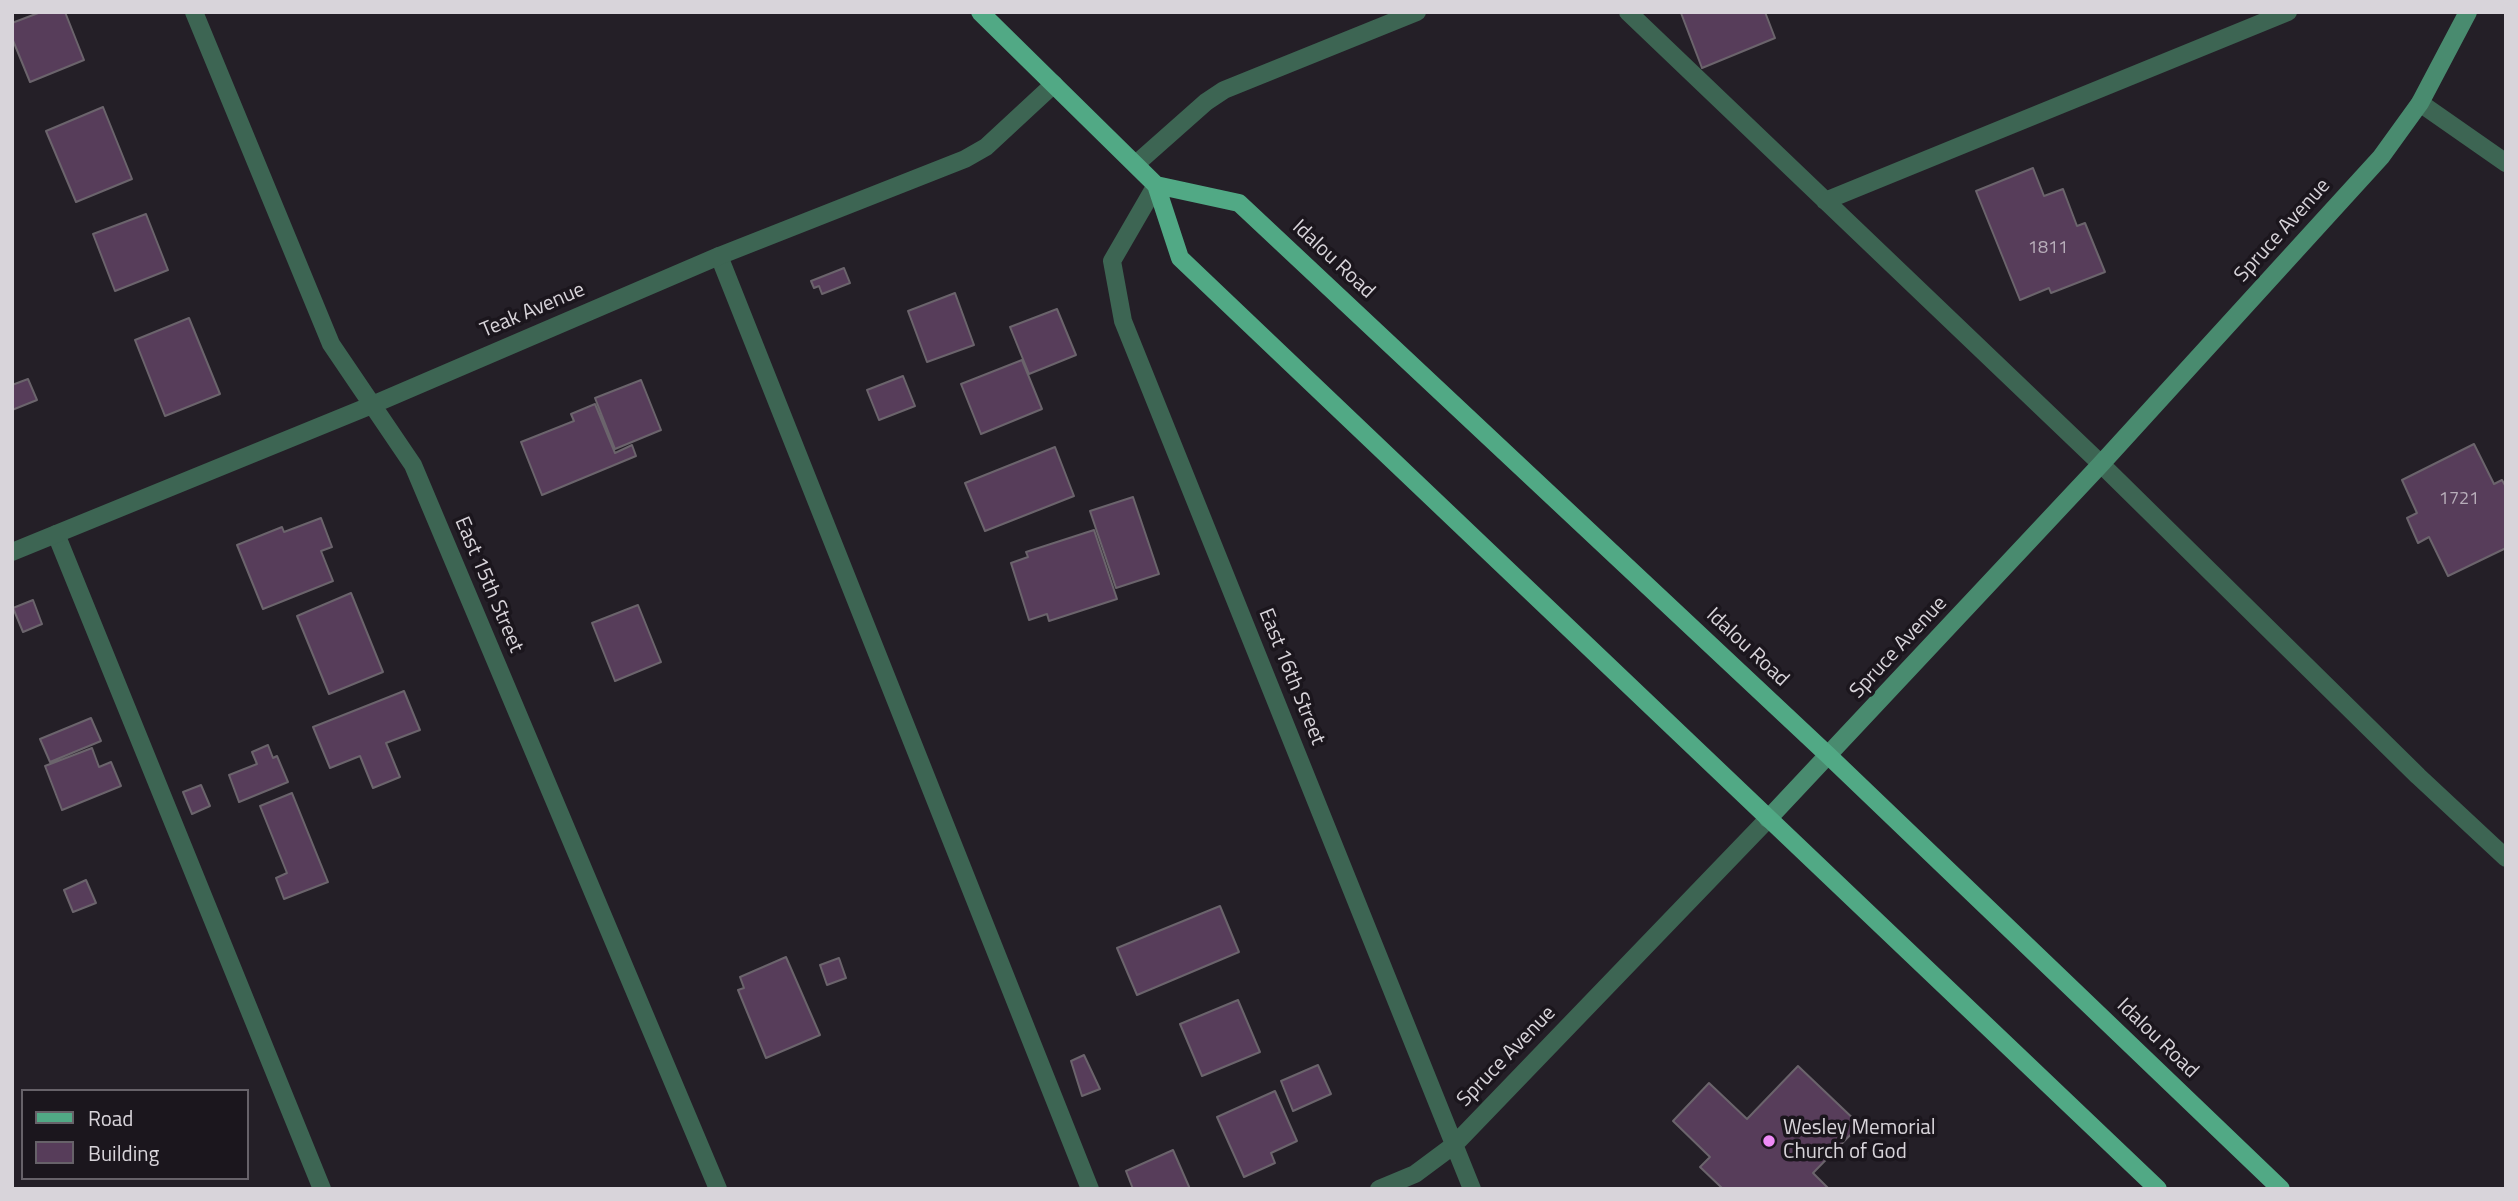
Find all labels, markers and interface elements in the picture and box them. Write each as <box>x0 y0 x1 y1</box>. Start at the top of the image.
street label: Spruce Avenue <box>2230 174 2336 288</box>
street label: Idalou Road <box>1286 215 1380 305</box>
house number: 1811 <box>2028 238 2068 260</box>
street label: Teak Avenue <box>477 278 589 344</box>
house number: 1721 <box>2439 489 2479 511</box>
street label: East 15th Street <box>448 513 528 657</box>
street label: Spruce Avenue <box>1845 592 1953 704</box>
street label: Idalou Road <box>1700 603 1794 693</box>
street label: East 16th Street <box>1252 605 1330 749</box>
street label: Idalou Road <box>2111 994 2203 1084</box>
street label: Spruce Avenue <box>1453 1001 1561 1113</box>
legend <box>21 1089 248 1180</box>
text: Road <box>88 1102 133 1134</box>
place label: Wesley Memorial Church of God <box>1783 1116 1936 1166</box>
marker: Wesley Memorial Church of God <box>1761 1133 1777 1149</box>
text: Building <box>88 1137 159 1169</box>

